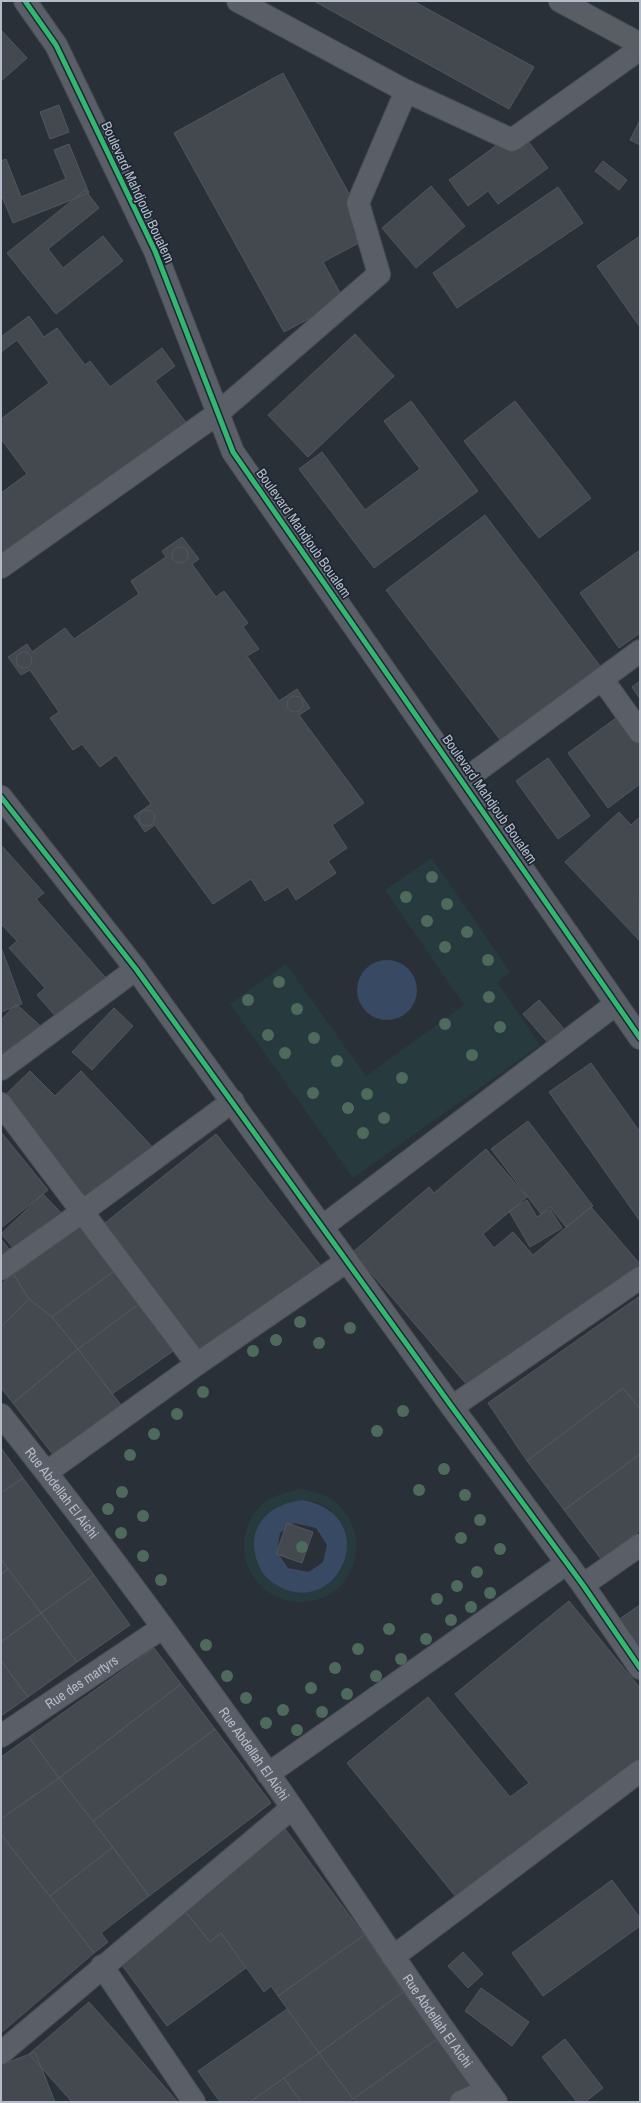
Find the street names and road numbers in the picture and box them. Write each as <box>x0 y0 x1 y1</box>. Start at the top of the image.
street label: Boulevard Mahdjoub Boualem <box>97 119 179 265</box>
street label: Boulevard Mahdjoub Boualem <box>253 465 355 601</box>
street label: Boulevard Mahdjoub Boualem <box>439 731 541 867</box>
street label: Rue Abdellah El Aichi <box>21 1444 103 1542</box>
street label: Rue des martyrs <box>42 1651 122 1713</box>
street label: Rue Abdellah El Aichi <box>215 1704 294 1804</box>
street label: Rue Abdellah El Aichi <box>399 1970 477 2071</box>

